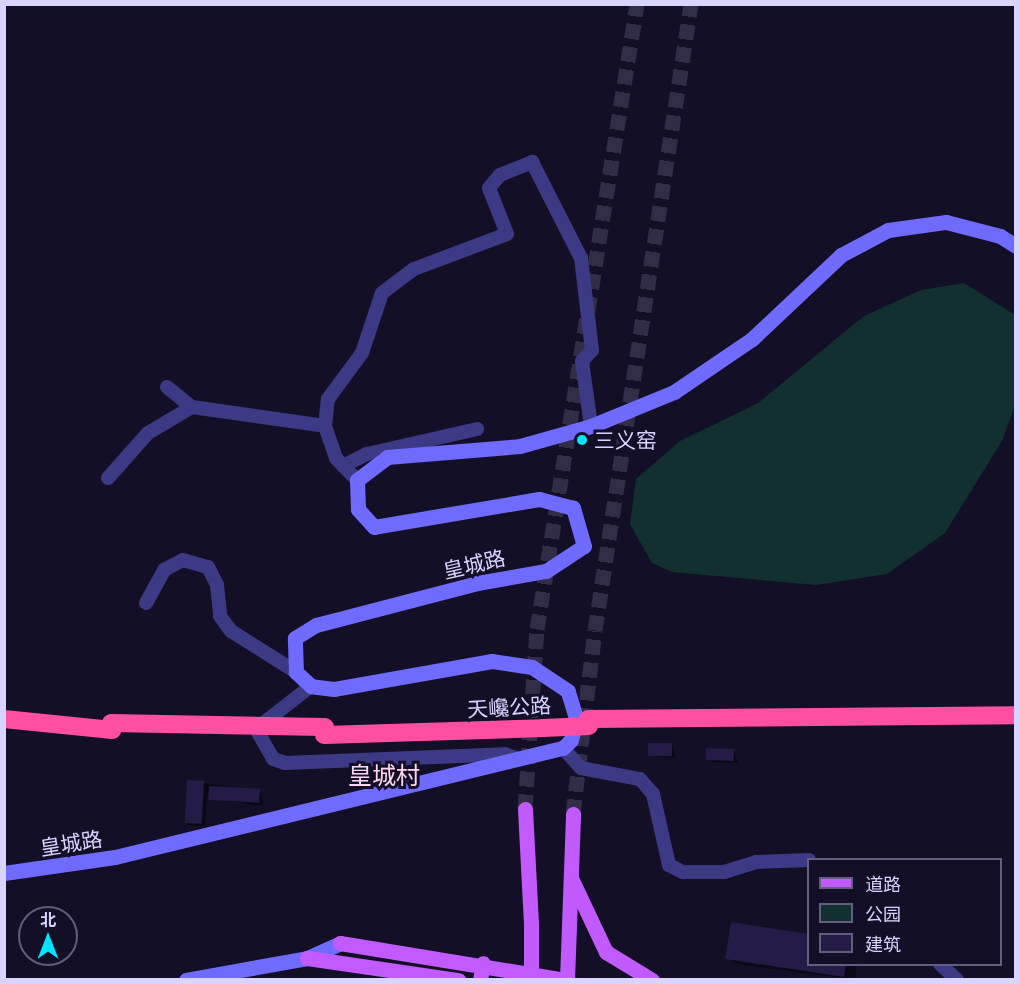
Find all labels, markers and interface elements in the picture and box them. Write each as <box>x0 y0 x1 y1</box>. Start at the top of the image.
place label: 三义窑 <box>594 427 657 453</box>
marker: 三义窑 <box>575 433 589 447</box>
street label: 皇城路 <box>440 545 508 583</box>
street label: 天巉公路 <box>466 692 552 722</box>
district label: 皇城村 <box>348 761 420 789</box>
street label: 皇城路 <box>38 826 104 860</box>
legend <box>807 858 1002 966</box>
text: 道路 <box>865 872 901 896</box>
text: 公园 <box>865 902 901 926</box>
north arrow <box>18 906 78 966</box>
text: 北 <box>40 909 56 931</box>
text: 建筑 <box>865 932 901 956</box>

